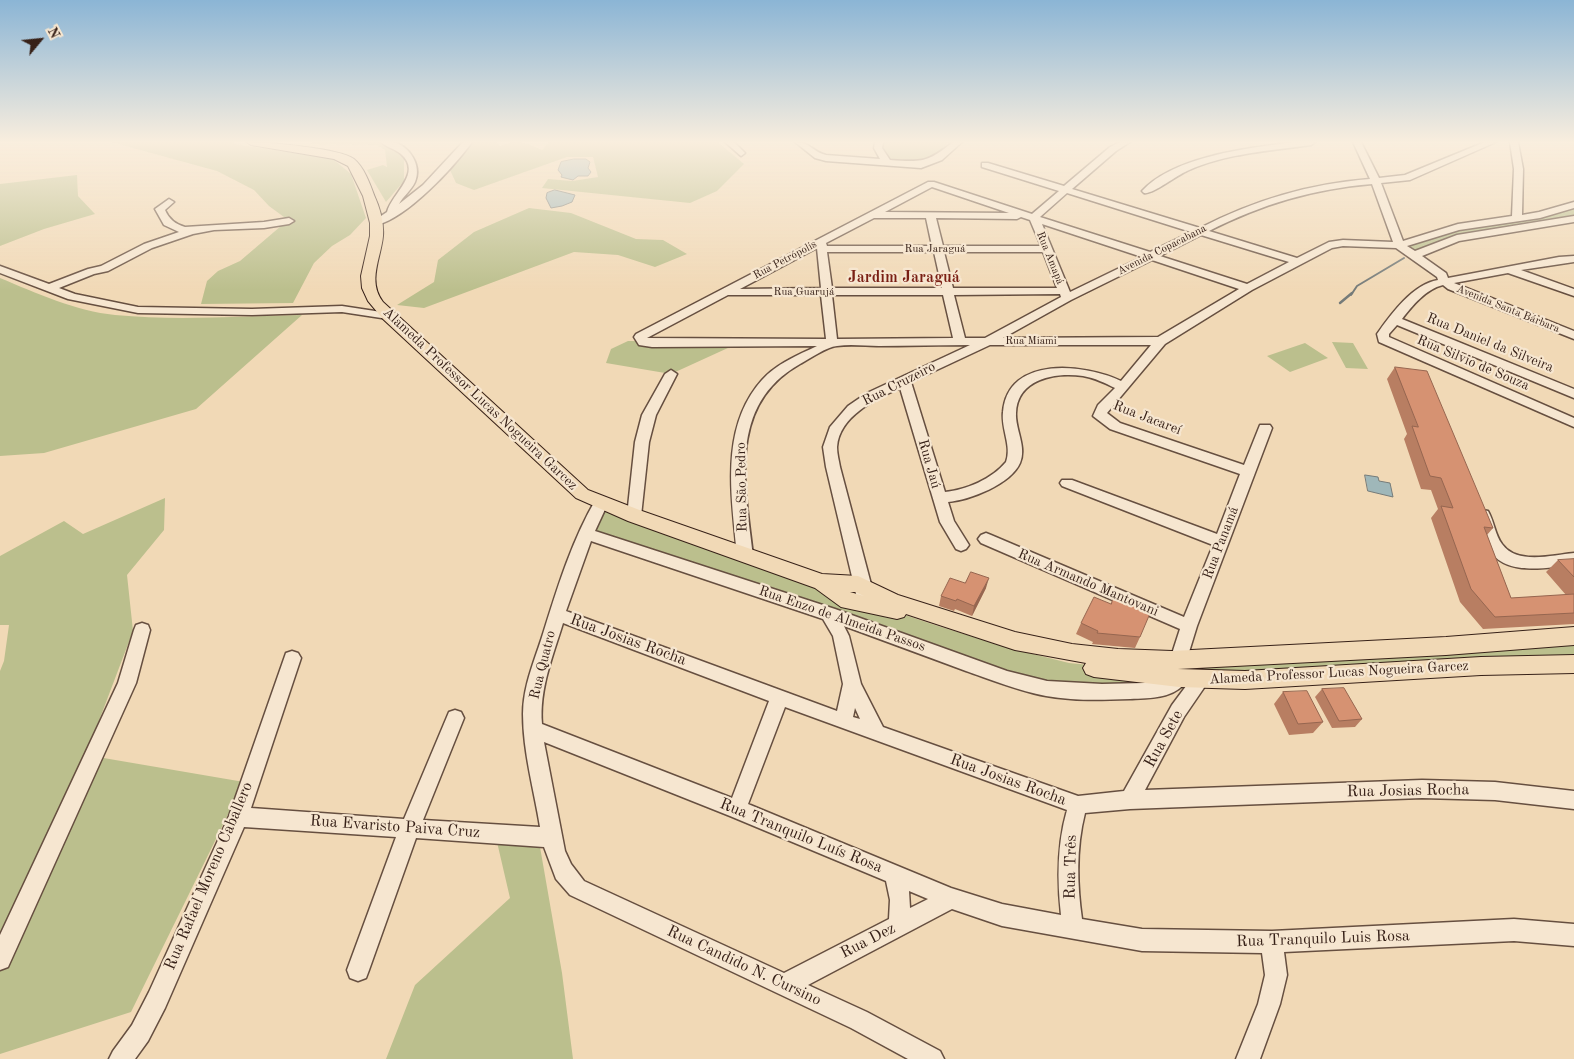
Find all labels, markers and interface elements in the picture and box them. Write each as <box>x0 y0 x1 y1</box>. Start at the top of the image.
north arrow <box>15 15 65 65</box>
text: N <box>45 25 62 41</box>
street label: Avenida Copacabana <box>1115 222 1209 278</box>
street label: Rua Amapá <box>1033 230 1067 286</box>
street label: Rua Petrópolis <box>751 238 819 282</box>
street label: Rua Jaraguá <box>905 242 965 256</box>
district label: Jardim Jaraguá <box>848 268 960 288</box>
street label: Avenida Santa Bárbara <box>1454 282 1562 336</box>
street label: Rua Guarujá <box>774 285 834 299</box>
street label: Alameda Professor Lucas Nogueira Garcez <box>379 304 581 494</box>
street label: Rua Daniel da Silveira <box>1424 310 1556 376</box>
street label: Rua Silvio de Souza <box>1414 332 1532 394</box>
street label: Rua Miami <box>1005 334 1057 348</box>
street label: Rua Cruzeiro <box>860 358 938 410</box>
street label: Rua Jacareí <box>1110 397 1184 439</box>
street label: Rua Jaú <box>914 438 944 490</box>
street label: Rua São Pedro <box>733 442 751 532</box>
street label: Rua Panamá <box>1199 504 1243 582</box>
street label: Rua Armando Mantovani <box>1015 546 1161 620</box>
street label: Rua Enzo de Almeida Passos <box>756 583 928 655</box>
street label: Rua Josias Rocha <box>567 610 689 670</box>
street label: Rua Quatro <box>526 629 560 701</box>
street label: Alameda Professor Lucas Nogueira Garcez <box>1209 658 1469 688</box>
street label: Rua Sete <box>1140 707 1188 771</box>
street label: Rua Josias Rocha <box>947 750 1069 810</box>
street label: Rua Rafael Moreno Caballero <box>161 779 257 973</box>
street label: Rua Josias Rocha <box>1347 780 1469 802</box>
street label: Rua Tranquilo Luís Rosa <box>717 795 885 877</box>
street label: Rua Evaristo Paiva Cruz <box>309 811 481 843</box>
street label: Rua Três <box>1061 835 1081 899</box>
street label: Rua Dez <box>837 919 899 963</box>
street label: Rua Candido N. Cursino <box>664 922 824 1010</box>
street label: Rua Tranquilo Luis Rosa <box>1236 926 1410 952</box>

